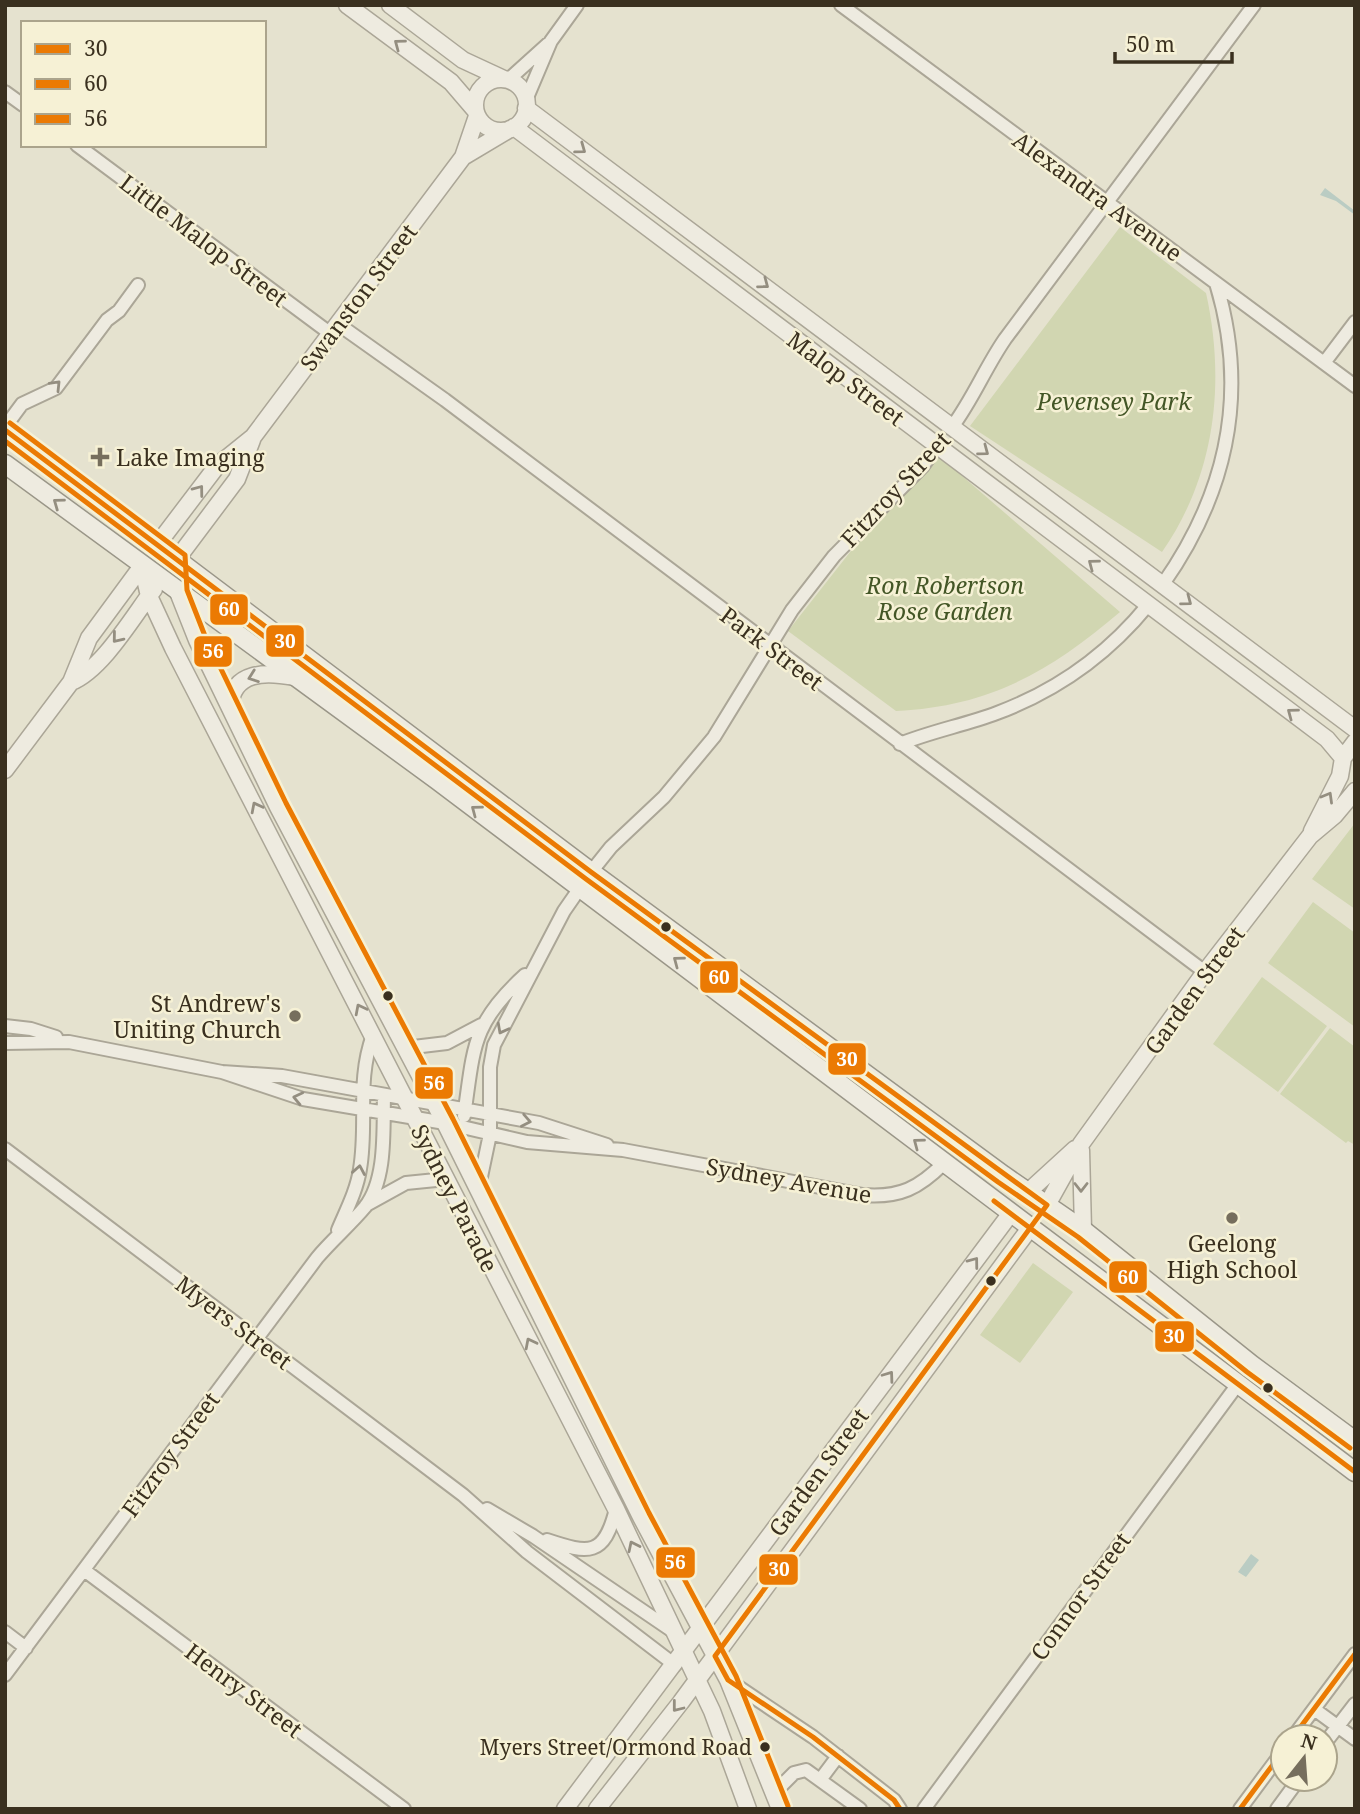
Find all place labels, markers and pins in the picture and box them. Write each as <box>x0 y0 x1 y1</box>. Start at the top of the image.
place label: Lake Imaging <box>116 441 265 473</box>
marker: Lake Imaging <box>90 447 110 467</box>
unlabelled marker <box>659 920 673 934</box>
place label: St Andrew's Uniting Church <box>114 987 281 1045</box>
unlabelled marker <box>381 989 395 1003</box>
marker: St Andrew's Uniting Church <box>287 1008 303 1024</box>
marker: Geelong High School <box>1224 1210 1240 1226</box>
place label: Geelong High School <box>1167 1227 1297 1285</box>
unlabelled marker <box>984 1274 998 1288</box>
unlabelled marker <box>1261 1381 1275 1395</box>
place label: Myers Street/Ormond Road <box>480 1733 752 1761</box>
marker: Myers Street/Ormond Road <box>758 1740 772 1754</box>

